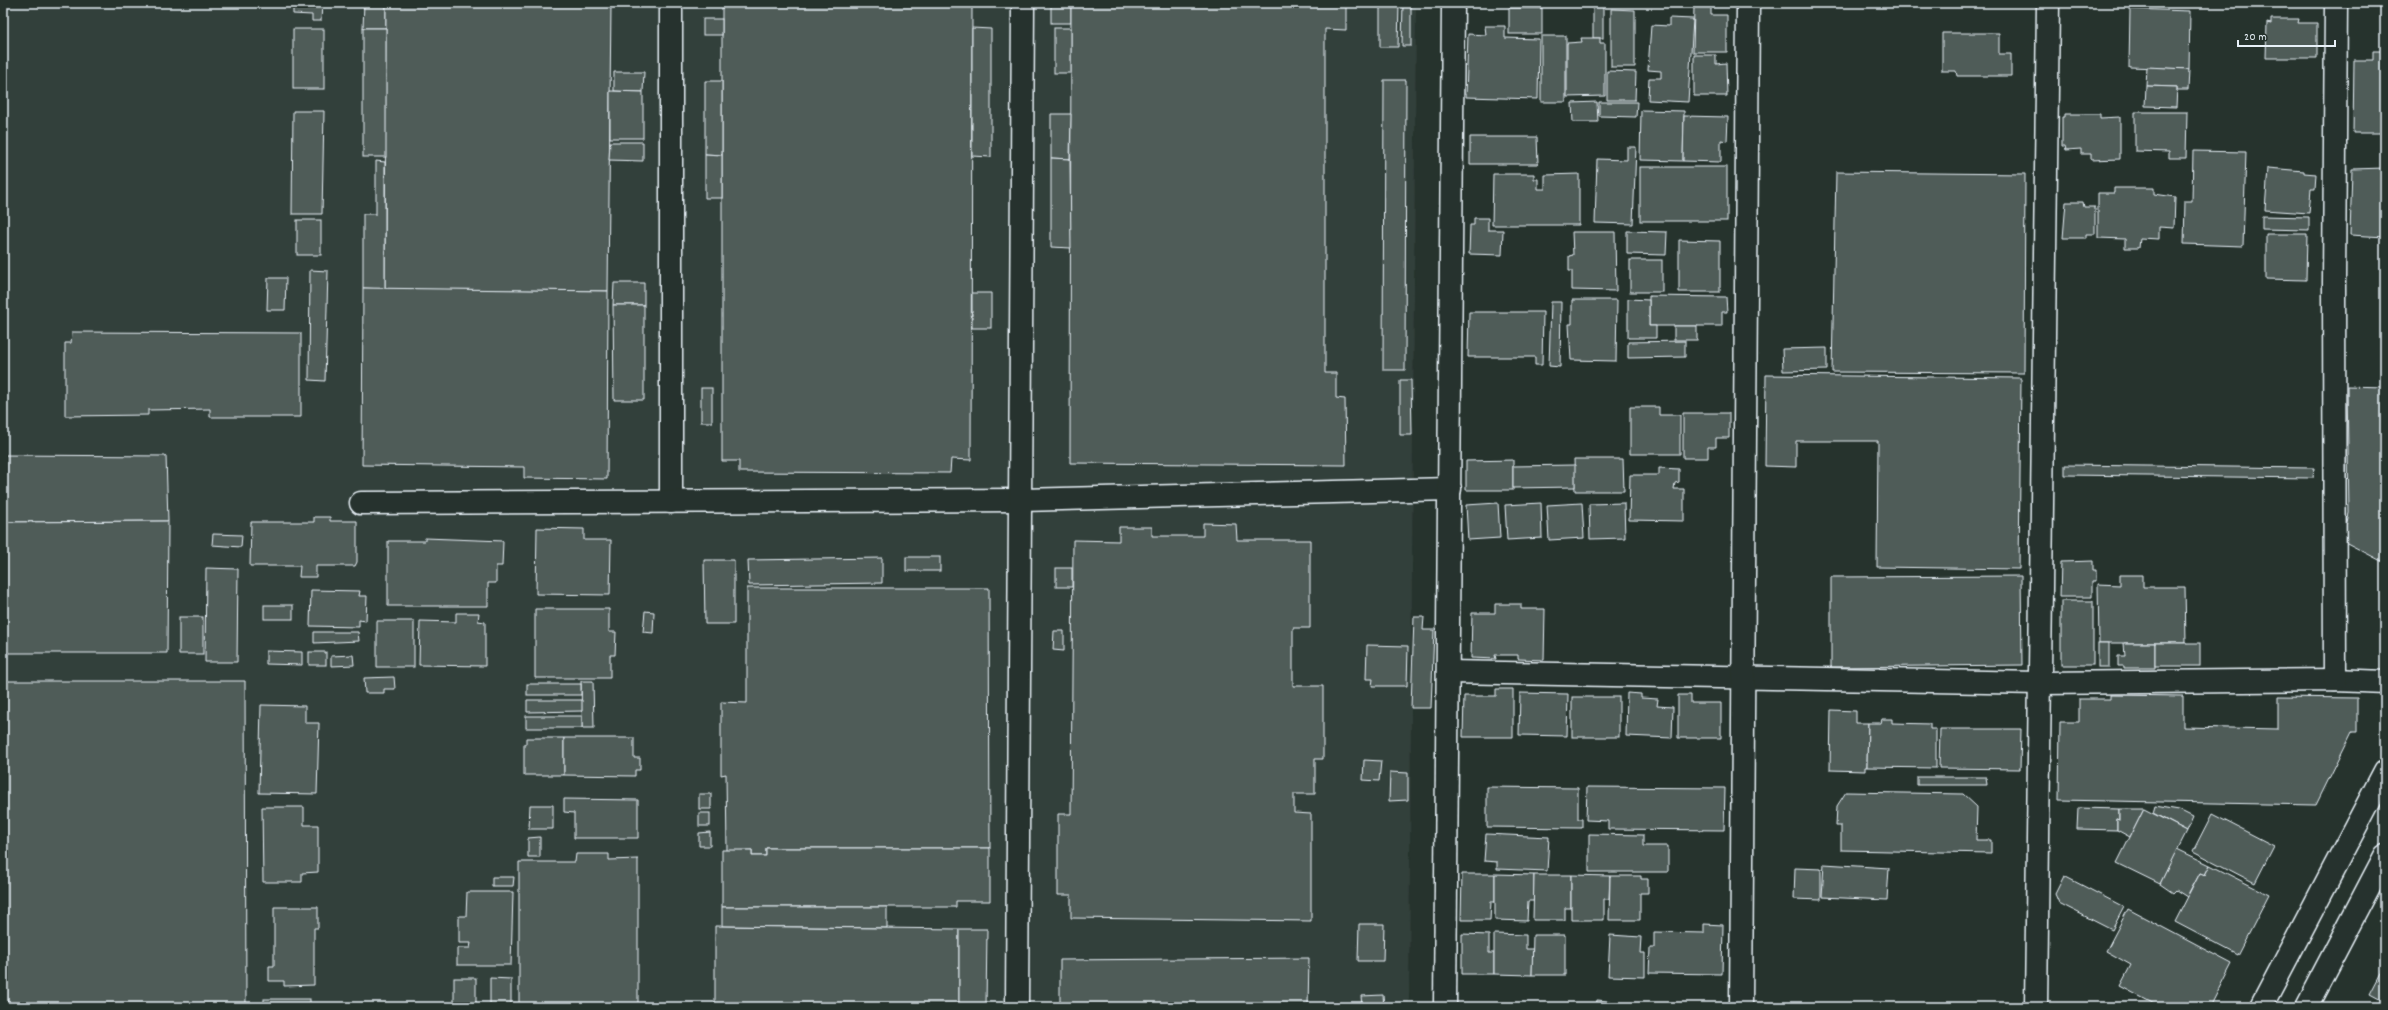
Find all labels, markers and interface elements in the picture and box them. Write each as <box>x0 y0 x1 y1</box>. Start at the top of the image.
scale bar <box>2238 22 2335 48</box>
text: 20 m <box>2244 29 2267 46</box>

